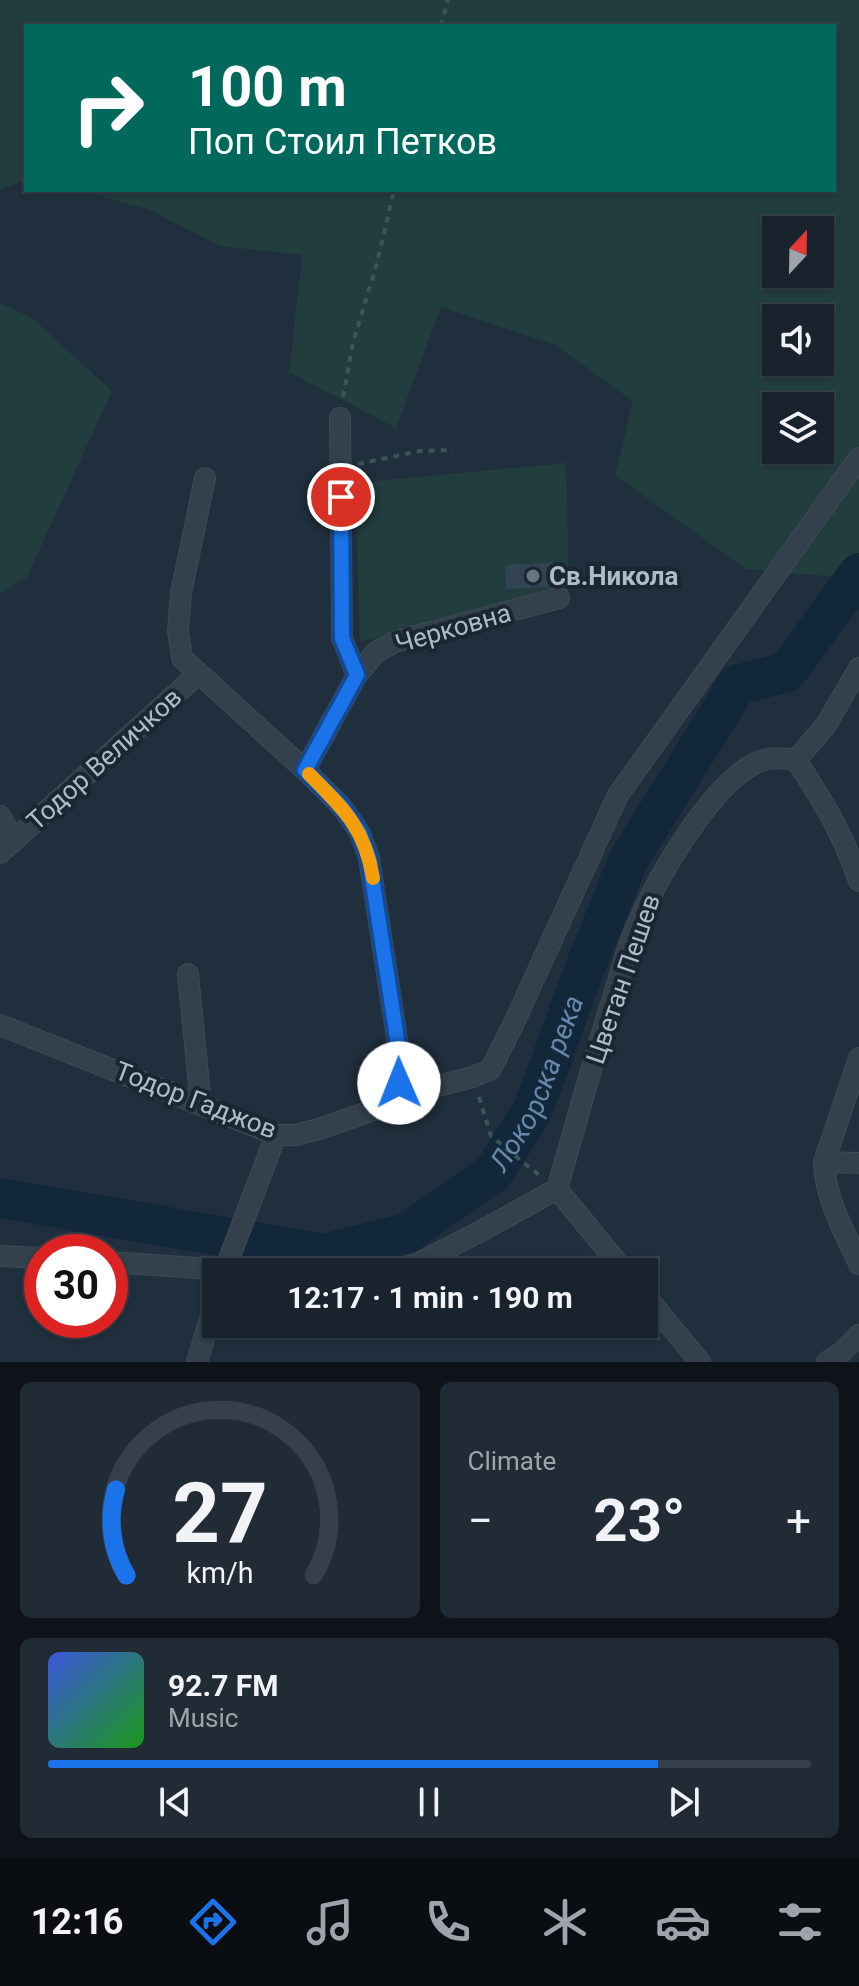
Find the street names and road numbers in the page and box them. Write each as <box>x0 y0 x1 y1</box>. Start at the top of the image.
street label: Черковна <box>392 597 514 659</box>
street label: Тодор Величков <box>21 682 187 836</box>
street label: Цветан Пешев <box>580 890 666 1068</box>
street label: Тодор Гаджов <box>111 1055 281 1145</box>

